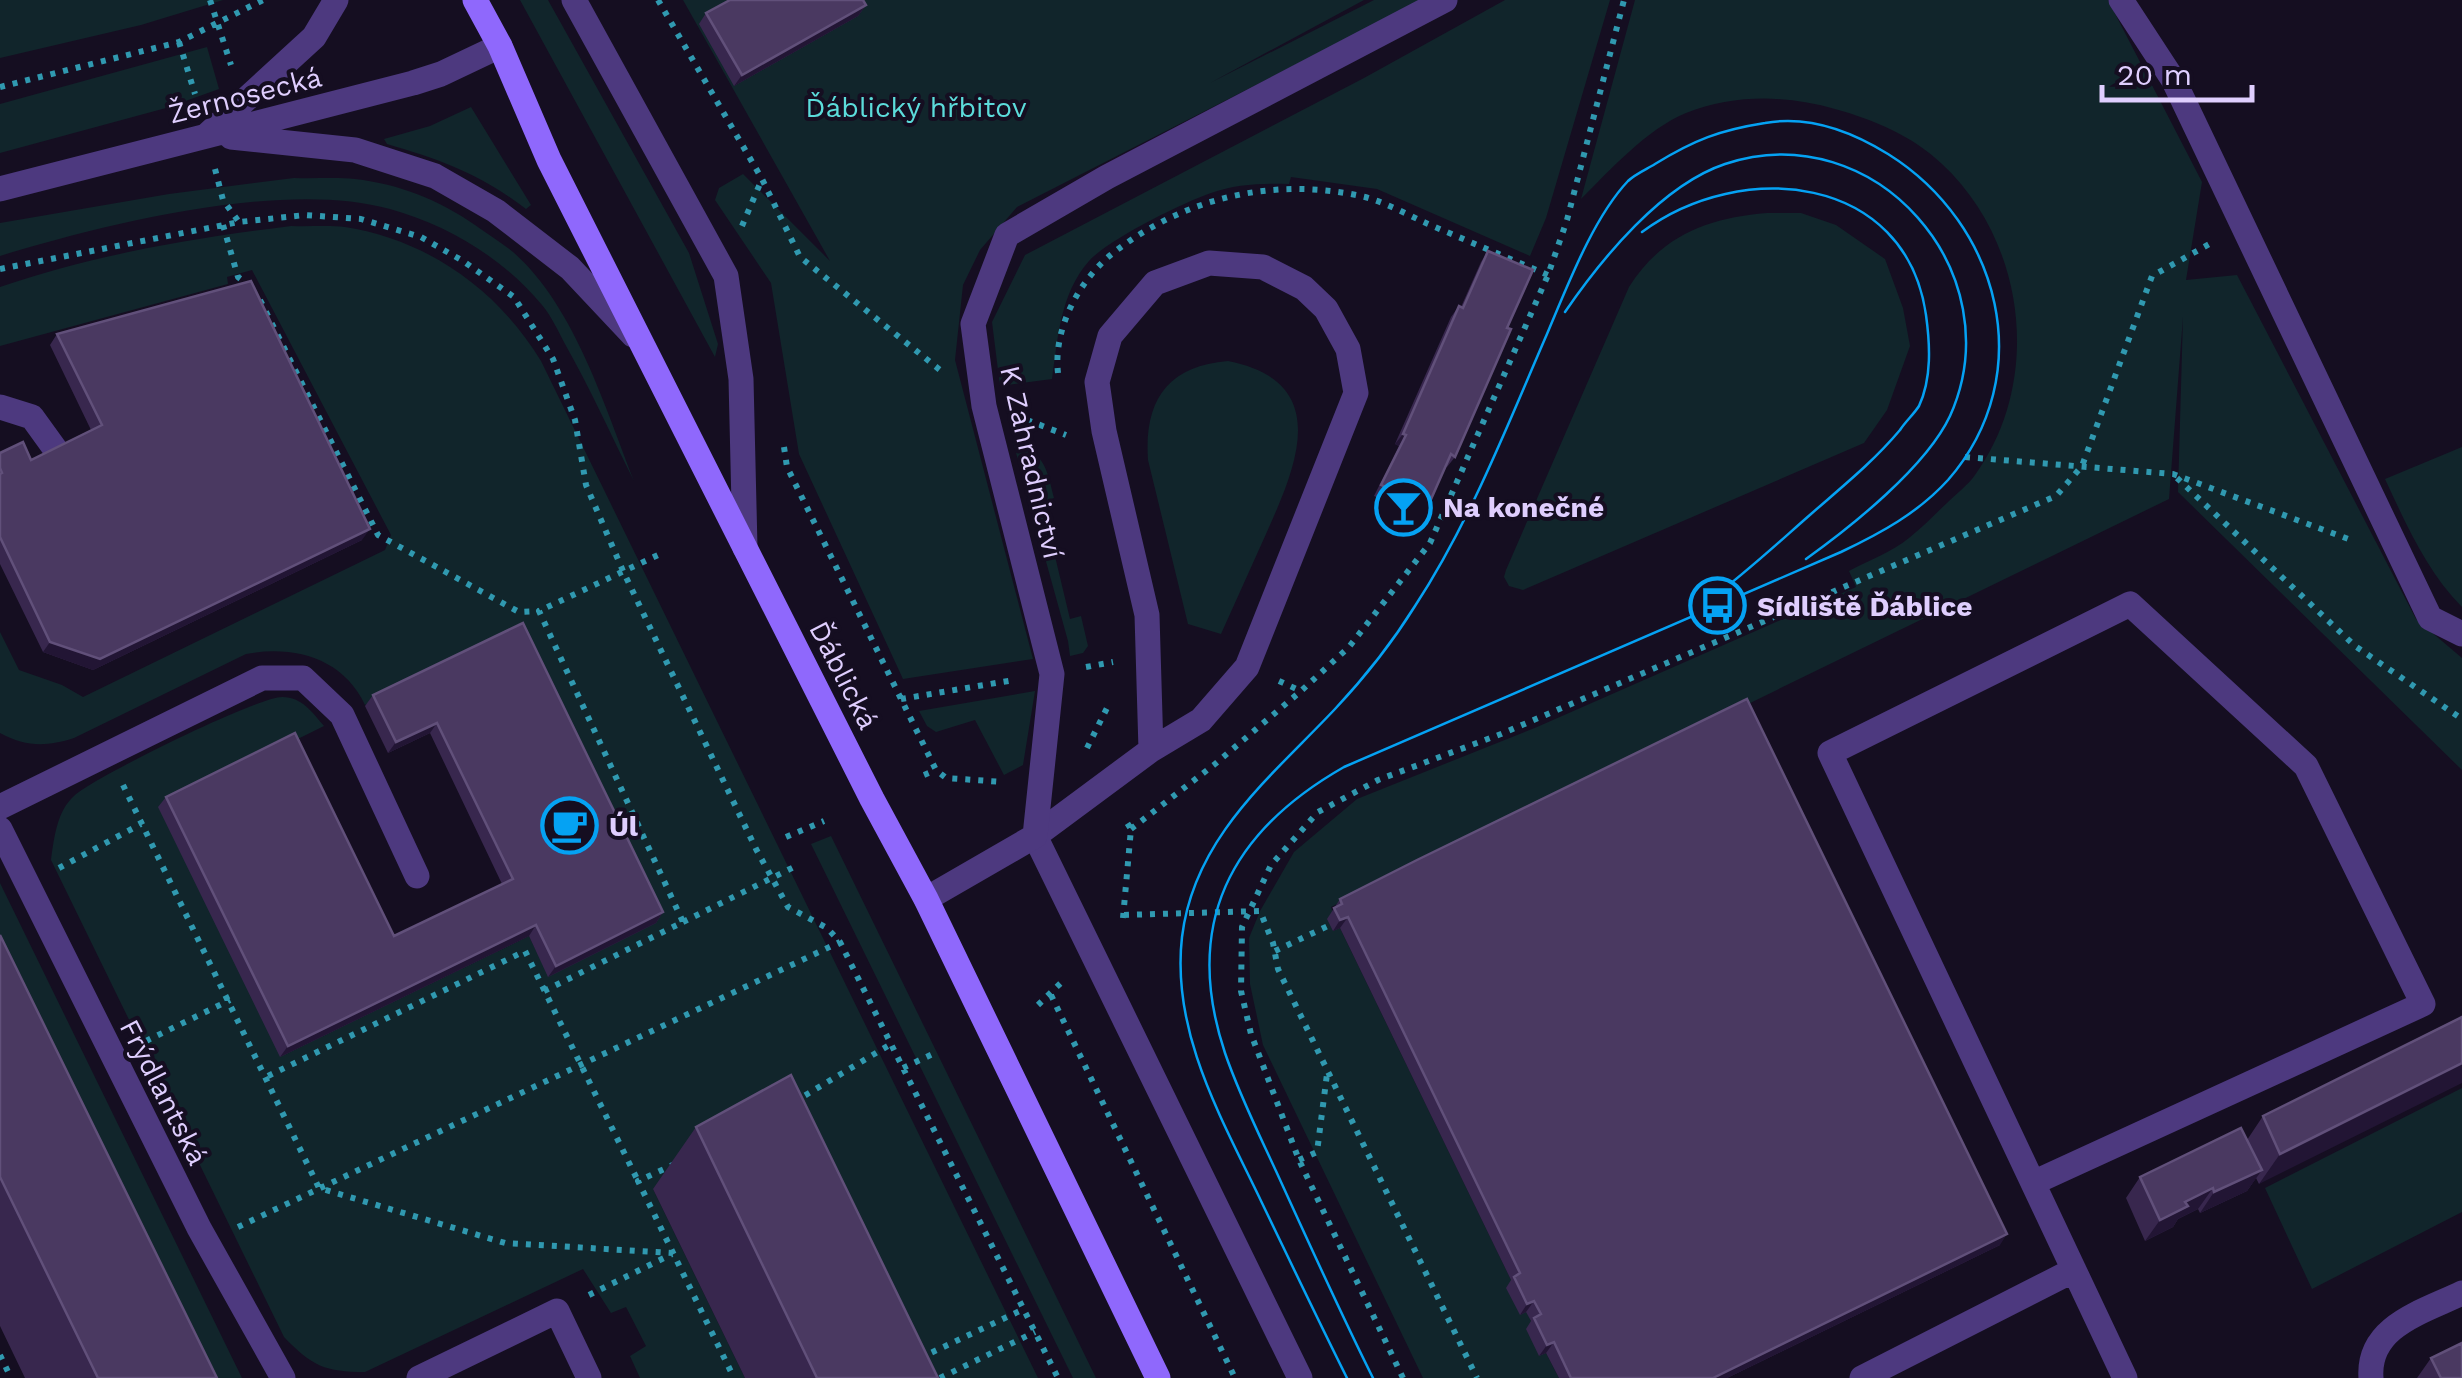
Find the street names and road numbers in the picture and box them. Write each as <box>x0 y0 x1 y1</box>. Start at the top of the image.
street label: Žernosecká <box>165 60 325 130</box>
street label: K Zahradnictví <box>993 362 1070 562</box>
street label: Ďáblická <box>802 616 885 735</box>
street label: Frýdlantská <box>113 1014 214 1171</box>

